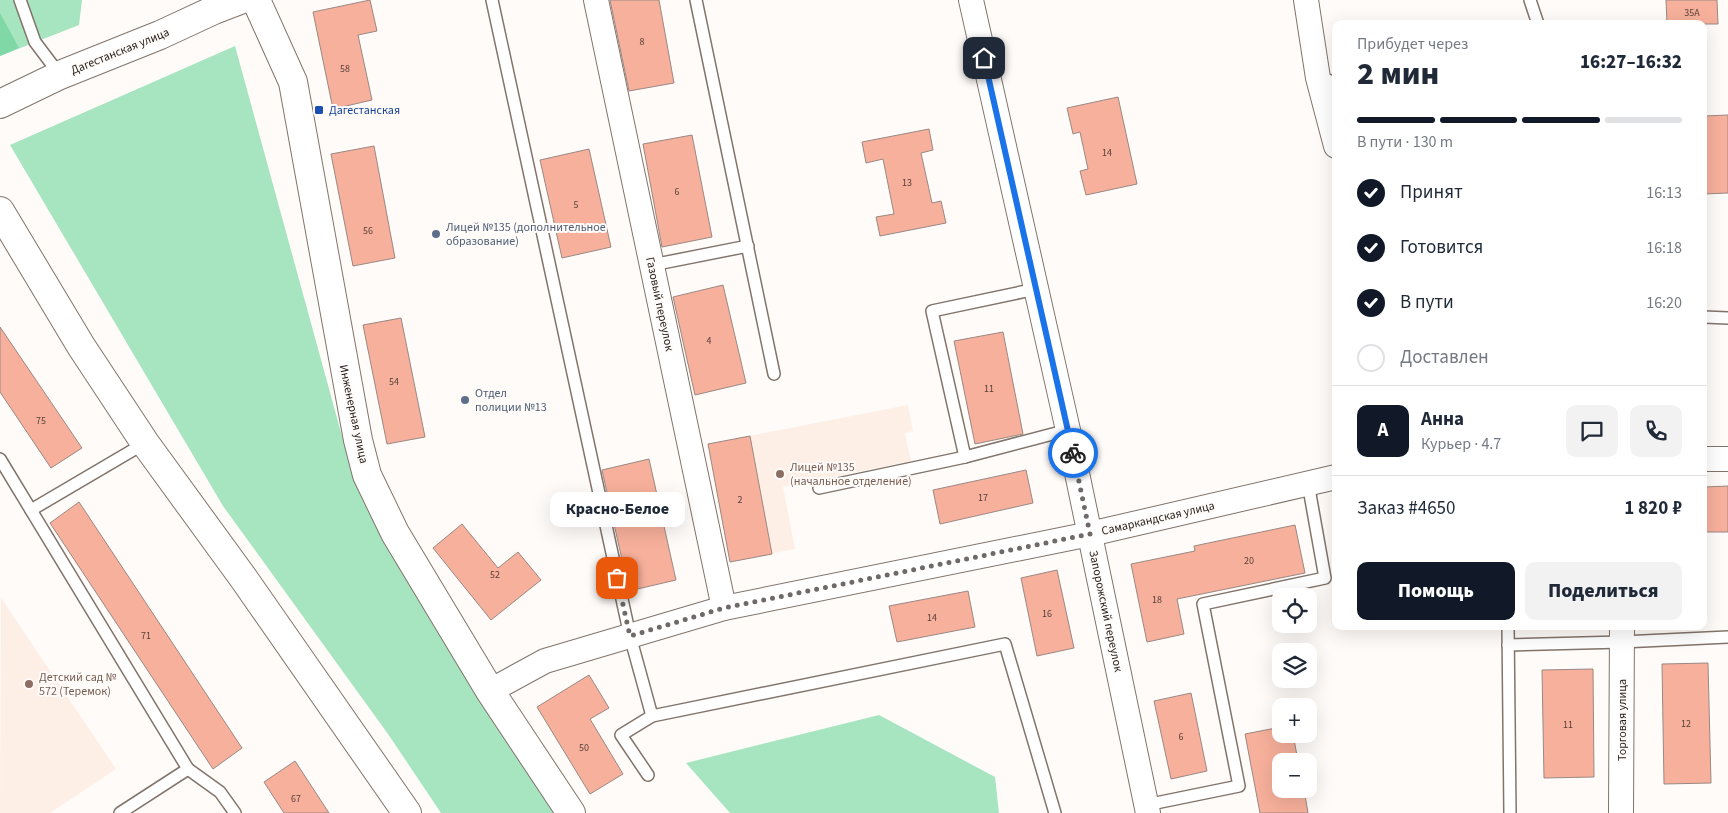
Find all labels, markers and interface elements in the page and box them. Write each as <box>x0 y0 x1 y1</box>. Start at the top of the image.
house number: 35А <box>1684 6 1700 20</box>
street label: Дагестанская улица <box>68 24 172 79</box>
text: Прибудет через <box>1357 33 1468 55</box>
house number: 8 <box>640 35 645 49</box>
pin <box>963 37 1005 79</box>
icon: home <box>970 44 998 72</box>
text: 16:27–16:32 <box>1580 49 1682 76</box>
text: 2 мин <box>1357 51 1439 97</box>
house number: 58 <box>340 62 350 76</box>
place label: Дагестанская <box>329 102 400 119</box>
marker: Дагестанская <box>313 104 325 116</box>
text: В пути · 130 m <box>1357 131 1453 153</box>
house number: 14 <box>1102 146 1112 160</box>
house number: 13 <box>902 176 912 190</box>
icon: check <box>1357 179 1385 207</box>
text: Принят <box>1400 179 1463 206</box>
text: 16:13 <box>1646 182 1682 204</box>
house number: 6 <box>675 185 680 199</box>
house number: 5 <box>574 198 579 212</box>
place label: Лицей №135 (дополнительное образование) <box>446 219 606 250</box>
house number: 56 <box>363 224 373 238</box>
marker: Лицей №135 (дополнительное образование) <box>430 228 442 240</box>
icon: check <box>1357 234 1385 262</box>
text: Готовится <box>1400 234 1483 261</box>
text: 16:18 <box>1646 237 1682 259</box>
street label: Газовый переулок <box>641 255 678 353</box>
icon: check <box>1357 289 1385 317</box>
text: В пути <box>1400 289 1454 316</box>
text: 16:20 <box>1646 292 1682 314</box>
house number: 4 <box>707 334 712 348</box>
text: Доставлен <box>1400 344 1489 371</box>
street label: Инженерная улица <box>335 363 372 465</box>
house number: 54 <box>389 375 399 389</box>
house number: 11 <box>984 382 994 396</box>
place label: Отдел полиции №13 <box>475 385 547 416</box>
marker: Отдел полиции №13 <box>459 394 471 406</box>
button: chat <box>1566 405 1618 457</box>
button: phone <box>1630 405 1682 457</box>
text: Анна <box>1421 406 1464 433</box>
house number: 75 <box>36 414 46 428</box>
text: А <box>1378 417 1388 444</box>
courier <box>1048 428 1098 478</box>
text: Курьер · 4.7 <box>1421 433 1501 455</box>
icon: bike <box>1059 439 1087 467</box>
place label: Лицей №135 (начальное отделение) <box>790 459 912 490</box>
marker: Лицей №135 (начальное отделение) <box>774 468 786 480</box>
house number: 17 <box>978 491 988 505</box>
callout: Красно-Белое <box>550 493 684 528</box>
house number: 2 <box>738 493 743 507</box>
text: Заказ #4650 <box>1357 495 1456 522</box>
text: 1 820 ₽ <box>1624 495 1682 522</box>
street label: Самаркандская улица <box>1100 497 1216 540</box>
text: Красно-Белое <box>566 498 669 520</box>
street label: Запорожский переулок <box>1084 549 1127 674</box>
house number: 20 <box>1244 554 1254 568</box>
pin <box>596 557 638 599</box>
button: Помощь <box>1357 562 1515 620</box>
button: Поделиться <box>1525 562 1682 620</box>
icon: bag <box>603 564 631 592</box>
house number: 52 <box>490 568 500 582</box>
map controls <box>1272 588 1317 798</box>
button: locate <box>1272 588 1317 633</box>
house number: 18 <box>1152 593 1162 607</box>
house number: 16 <box>1042 607 1052 621</box>
house number: 14 <box>927 611 937 625</box>
house number: 71 <box>141 629 151 643</box>
button: layers <box>1272 643 1317 688</box>
place label: Детский сад № 572 (Теремок) <box>39 669 117 700</box>
marker: Детский сад № 572 (Теремок) <box>23 678 35 690</box>
street label: Торговая улица <box>1614 679 1631 761</box>
button: + <box>1272 698 1317 743</box>
house number: 12 <box>1681 717 1691 731</box>
house number: 11 <box>1563 718 1573 732</box>
house number: 6 <box>1179 730 1184 744</box>
house number: 50 <box>579 741 589 755</box>
button: − <box>1272 753 1317 798</box>
house number: 67 <box>291 792 301 806</box>

